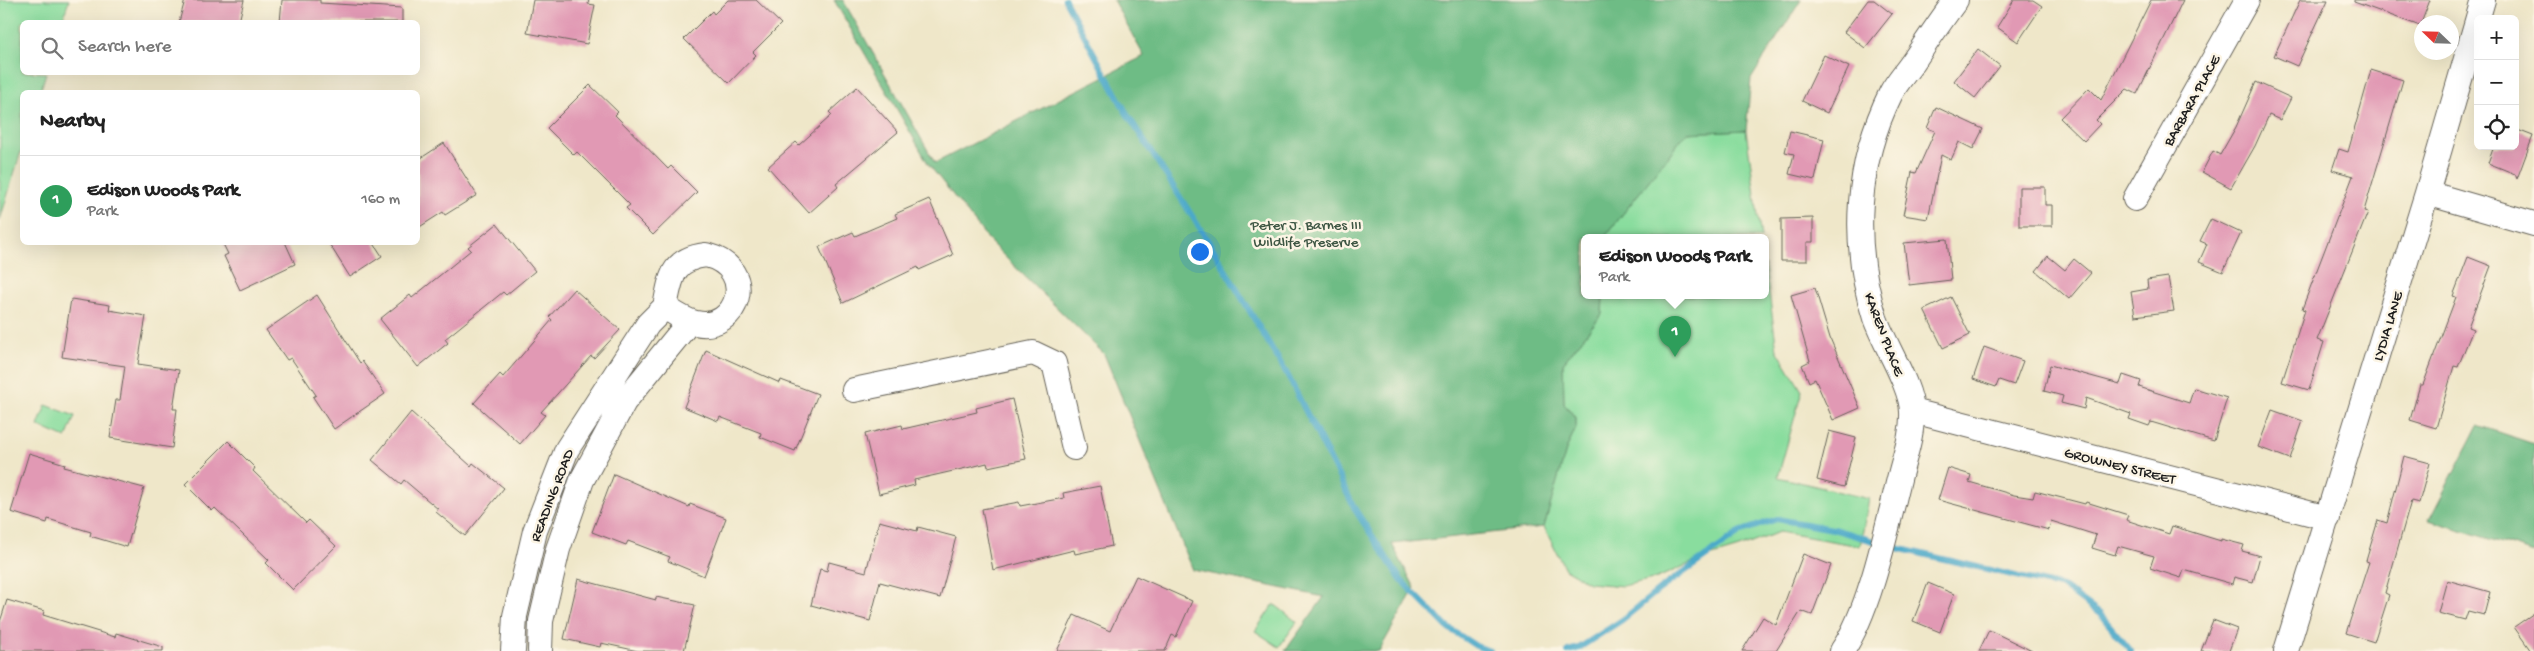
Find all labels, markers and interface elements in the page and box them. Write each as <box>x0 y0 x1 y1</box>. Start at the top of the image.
north arrow <box>2414 15 2459 60</box>
map controls <box>2474 15 2519 150</box>
button: + <box>2474 15 2519 60</box>
search box <box>20 20 420 75</box>
icon: search <box>38 34 66 62</box>
text: Search here <box>78 36 172 59</box>
street label: BARBARA PLACE <box>2160 52 2225 150</box>
button: − <box>2474 60 2519 105</box>
button: locate <box>2474 105 2519 150</box>
text: Nearby <box>40 110 105 135</box>
text: Edison Woods Park <box>87 180 239 203</box>
text: 1 <box>53 191 59 210</box>
text: 160 m <box>361 191 400 210</box>
text: Park <box>87 203 118 222</box>
park label: Peter J. Barnes III Wildlife Preserve <box>1249 217 1362 252</box>
popup <box>1581 234 1769 299</box>
your location <box>1187 239 1213 265</box>
text: Edison Woods Park <box>1599 246 1751 269</box>
text: Park <box>1599 269 1629 288</box>
street label: LYDIA LANE <box>2370 289 2408 364</box>
street label: KAREN PLACE <box>1859 291 1907 380</box>
pin: 1 <box>1659 316 1691 357</box>
street label: GROWNEY STREET <box>2062 444 2178 490</box>
street label: READING ROAD <box>527 447 579 545</box>

